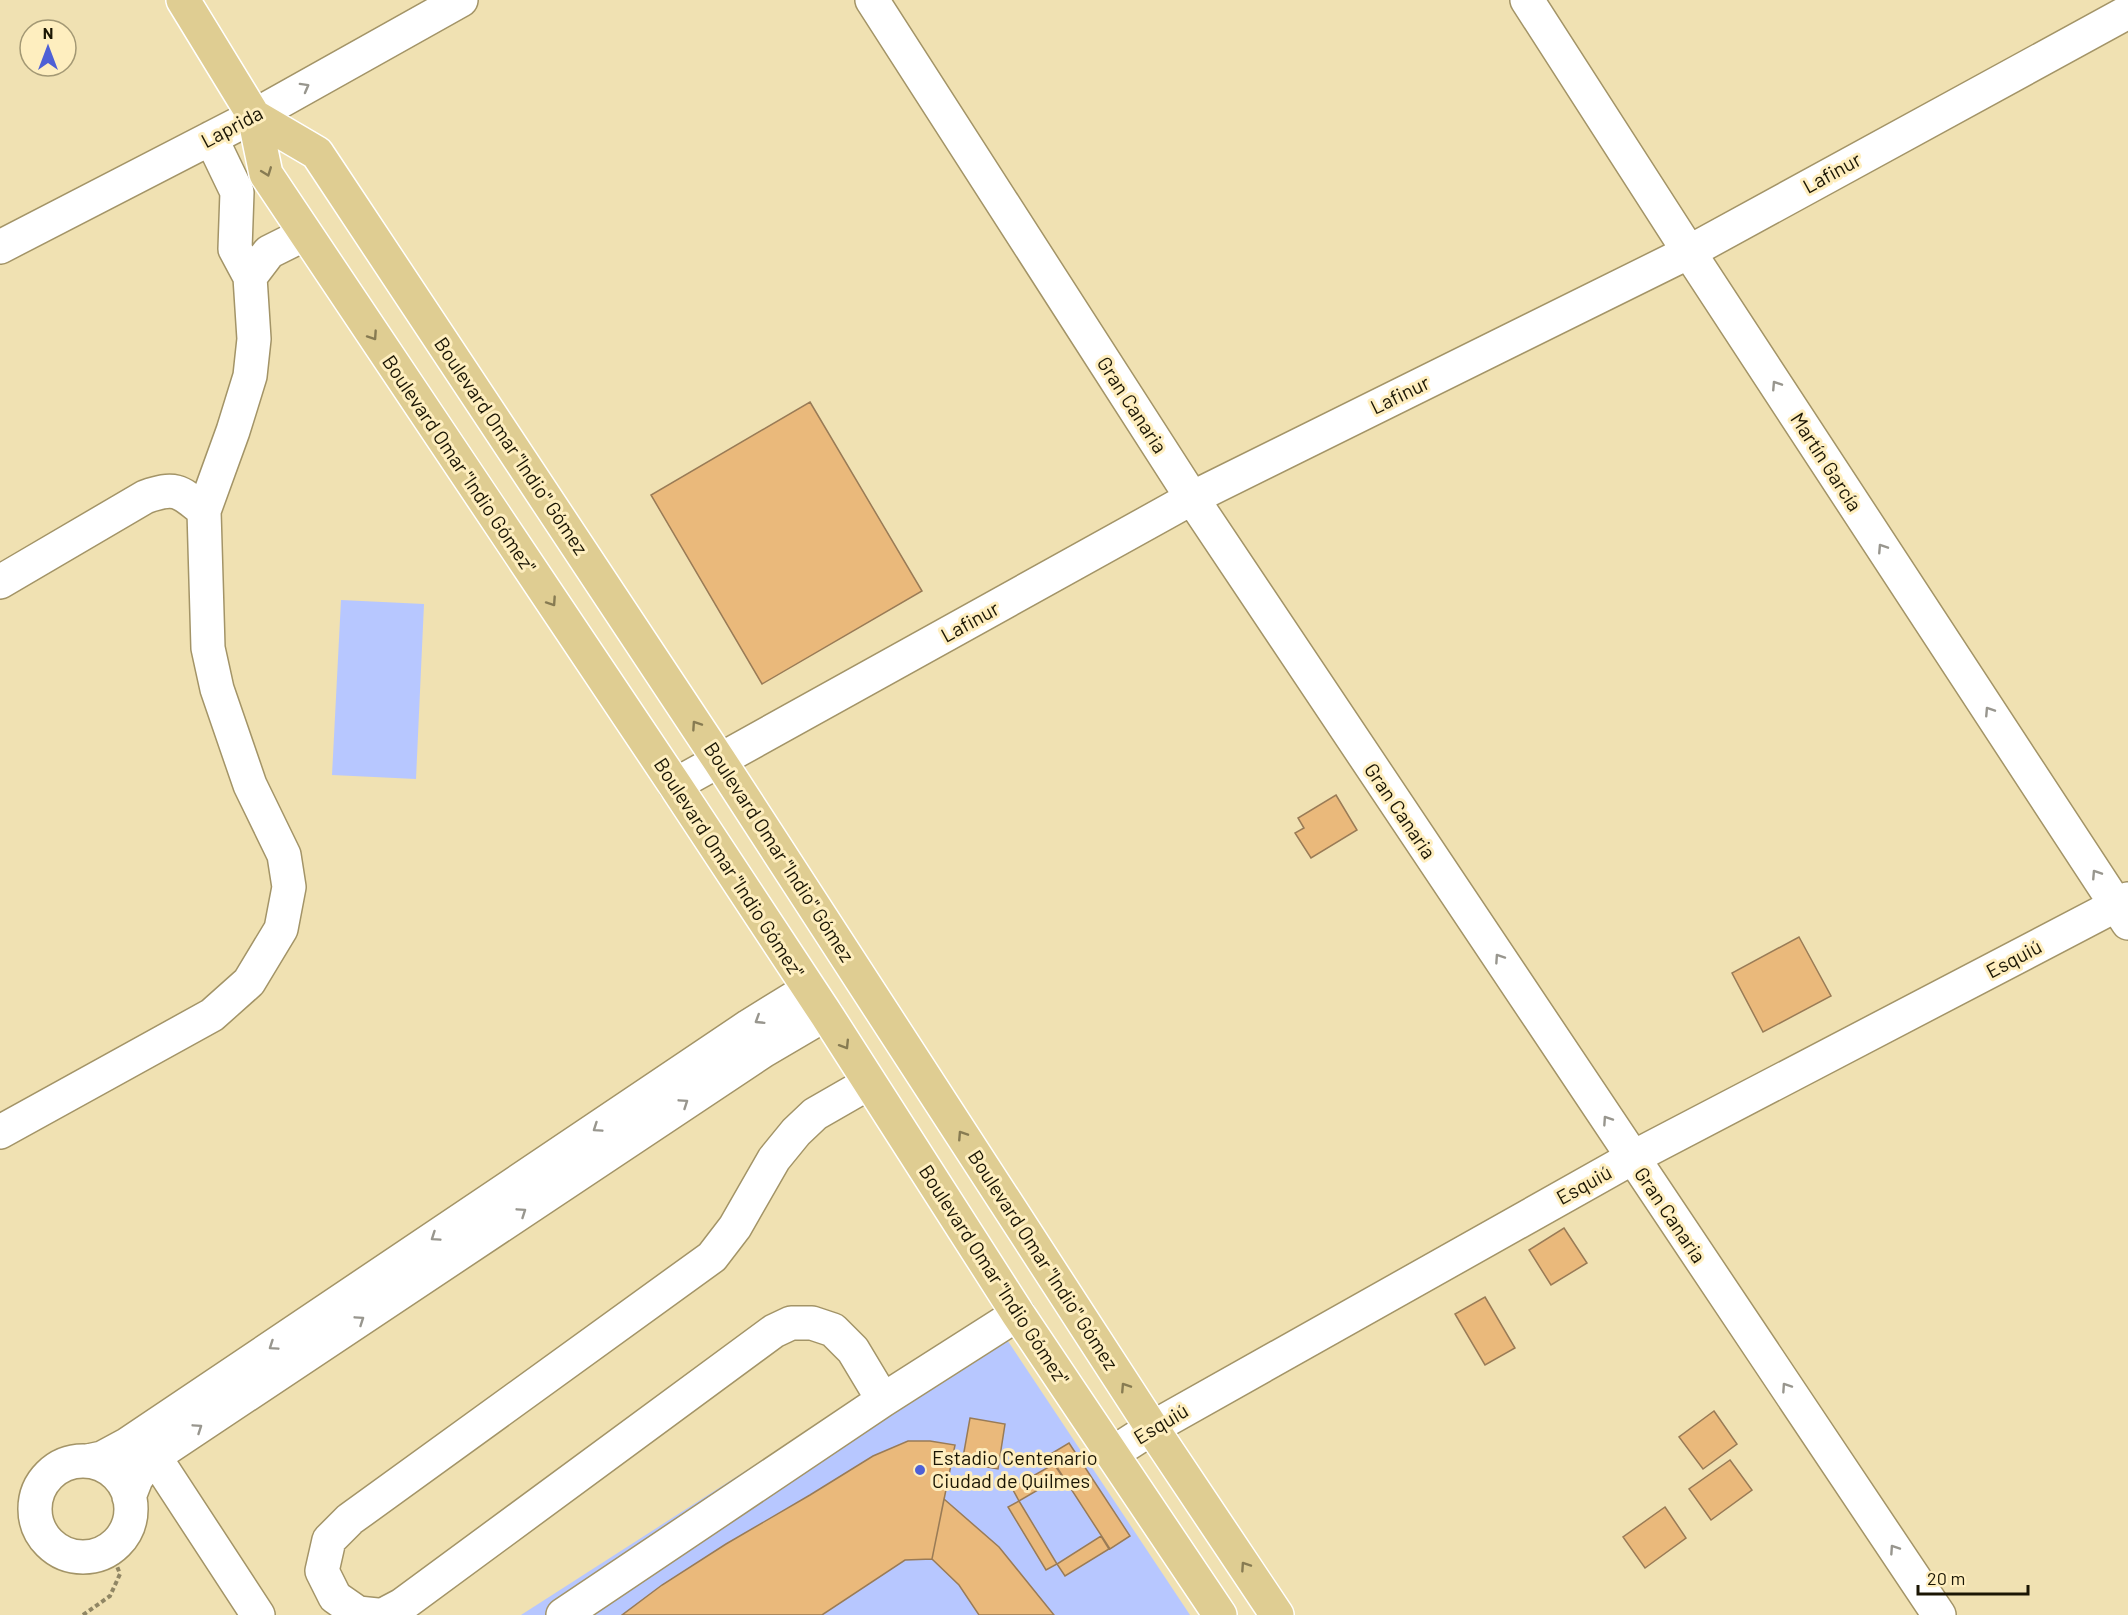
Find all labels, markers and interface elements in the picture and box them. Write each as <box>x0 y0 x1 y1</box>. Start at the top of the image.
north arrow <box>18 18 78 78</box>
text: N <box>43 23 53 42</box>
one-way arrow <box>299 83 309 94</box>
street label: Laprida <box>197 100 266 152</box>
street label: Lafinur <box>1798 146 1865 198</box>
one-way arrow <box>260 166 272 177</box>
one-way arrow <box>366 329 377 340</box>
street label: Boulevard Omar "Indio" Gómez <box>430 332 594 559</box>
street label: Boulevard Omar "Indio Gómez" <box>378 350 542 577</box>
street label: Gran Canaria <box>1093 352 1173 457</box>
street label: Lafinur <box>1366 370 1433 419</box>
one-way arrow <box>1772 380 1783 391</box>
street label: Martín García <box>1786 408 1868 515</box>
one-way arrow <box>1878 544 1890 554</box>
one-way arrow <box>545 595 556 606</box>
street label: Lafinur <box>936 595 1003 647</box>
one-way arrow <box>1985 707 1996 718</box>
one-way arrow <box>692 720 703 731</box>
street label: Boulevard Omar "Indio" Gómez <box>700 737 860 966</box>
street label: Boulevard Omar "Indio Gómez" <box>650 753 810 982</box>
street label: Gran Canaria <box>1360 758 1442 863</box>
one-way arrow <box>2092 870 2103 881</box>
street label: Esquiú <box>1982 934 2045 983</box>
one-way arrow <box>1495 954 1506 965</box>
one-way arrow <box>755 1012 765 1024</box>
one-way arrow <box>838 1038 849 1049</box>
one-way arrow <box>678 1100 689 1111</box>
one-way arrow <box>1603 1116 1614 1127</box>
one-way arrow <box>593 1121 604 1132</box>
one-way arrow <box>958 1131 969 1142</box>
street label: Boulevard Omar "Indio" Gómez <box>964 1145 1124 1374</box>
street label: Esquiú <box>1552 1159 1615 1209</box>
street label: Boulevard Omar "Indio Gómez" <box>915 1160 1075 1389</box>
street label: Gran Canaria <box>1630 1162 1712 1267</box>
one-way arrow <box>516 1207 526 1219</box>
one-way arrow <box>431 1230 442 1241</box>
one-way arrow <box>353 1316 364 1327</box>
one-way arrow <box>269 1339 280 1350</box>
one-way arrow <box>1121 1382 1132 1393</box>
one-way arrow <box>1781 1383 1793 1393</box>
street label: Esquiú <box>1129 1398 1192 1449</box>
one-way arrow <box>191 1424 202 1435</box>
place label: Estadio Centenario Ciudad de Quilmes <box>932 1445 1098 1492</box>
marker: Estadio Centenario Ciudad de Quilmes <box>913 1463 927 1477</box>
one-way arrow <box>1890 1545 1901 1556</box>
scale bar <box>1918 1558 2028 1596</box>
one-way arrow <box>1241 1562 1252 1573</box>
text: 20 m <box>1927 1567 1965 1589</box>

